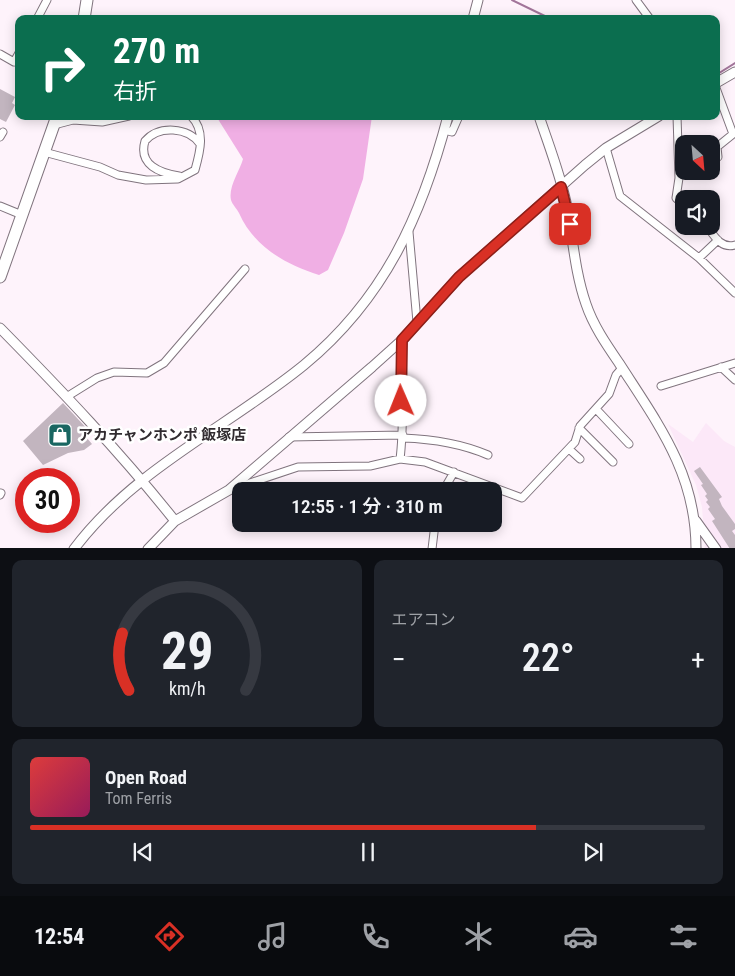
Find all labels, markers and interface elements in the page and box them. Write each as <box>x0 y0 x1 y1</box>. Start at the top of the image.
text: 270 m <box>113 31 200 72</box>
icon: right <box>30 35 95 100</box>
text: 右折 <box>113 79 157 104</box>
north arrow <box>675 135 720 180</box>
map controls <box>675 135 720 235</box>
button: sound <box>675 190 720 235</box>
pin <box>549 203 591 245</box>
icon: arrive <box>556 210 584 238</box>
position arrow <box>374 374 426 426</box>
shop icon: アカチャンホンポ 飯塚店 <box>47 422 73 448</box>
place label: アカチャンホンポ 飯塚店 <box>78 426 246 444</box>
speed limit sign: 30 <box>15 468 80 533</box>
text: 12:55 · 1 分 · 310 m <box>291 495 443 518</box>
text: エアコン <box>392 610 456 629</box>
text: 29 <box>160 621 213 682</box>
text: 22° <box>522 636 575 680</box>
text: − <box>392 643 406 676</box>
text: + <box>691 643 705 676</box>
text: km/h <box>168 678 205 699</box>
text: Open Road <box>105 766 187 789</box>
text: Tom Ferris <box>105 789 172 808</box>
icon: previous <box>129 838 157 866</box>
icon: pause <box>354 838 382 866</box>
icon: next <box>579 838 607 866</box>
icon: directions <box>152 919 187 954</box>
icon: music <box>255 919 290 954</box>
icon: phone <box>358 919 393 954</box>
icon: climate <box>461 919 496 954</box>
icon: car <box>563 919 598 954</box>
icon: filters <box>666 919 701 954</box>
text: 12:54 <box>34 924 84 949</box>

